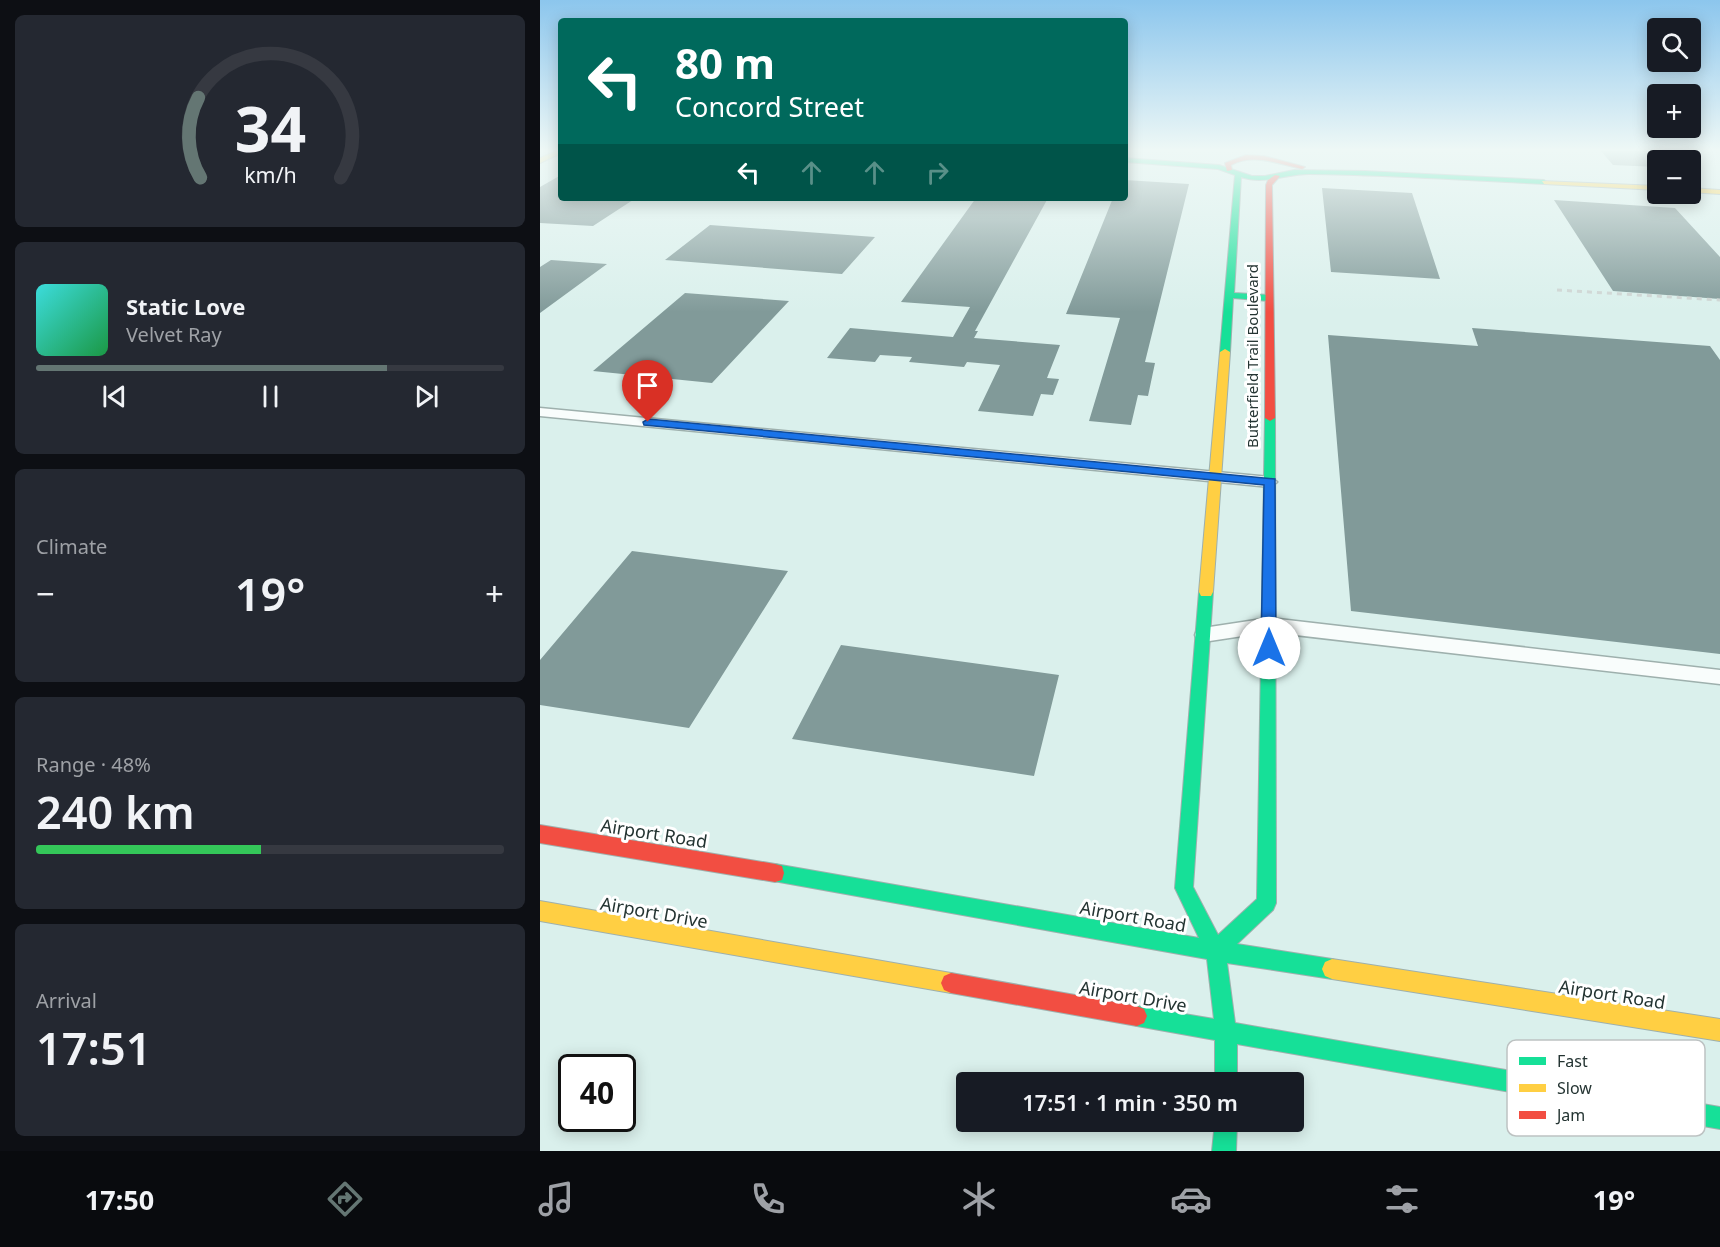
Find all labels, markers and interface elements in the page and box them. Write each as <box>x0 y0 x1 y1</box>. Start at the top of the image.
map controls <box>1647 18 1701 204</box>
button: search <box>1647 18 1701 72</box>
text: 80 m <box>675 34 775 91</box>
icon: left <box>576 42 654 120</box>
button: + <box>1647 84 1701 138</box>
text: 34 <box>234 85 306 170</box>
text: Concord Street <box>675 88 864 125</box>
button: − <box>1647 150 1701 204</box>
icon: left <box>732 156 765 189</box>
icon: ahead <box>795 156 828 189</box>
icon: ahead <box>858 156 891 189</box>
icon: right <box>921 156 954 189</box>
text: km/h <box>244 160 296 189</box>
street label: Butterfield Trail Boulevard <box>1242 264 1262 448</box>
text: Static Love <box>126 291 245 321</box>
text: Velvet Ray <box>126 321 222 348</box>
pin <box>622 360 673 422</box>
icon: arrive <box>631 369 664 402</box>
icon: previous <box>98 380 131 413</box>
icon: pause <box>254 380 287 413</box>
icon: next <box>410 380 443 413</box>
text: Climate <box>36 533 107 560</box>
text: 19° <box>235 563 305 624</box>
text: − <box>36 571 55 616</box>
text: + <box>485 571 504 616</box>
position arrow <box>1237 616 1301 680</box>
text: Range · 48% <box>36 751 151 778</box>
text: 240 km <box>36 781 195 842</box>
street label: Airport Road <box>599 813 709 853</box>
street label: Airport Drive <box>599 891 710 933</box>
street label: Airport Road <box>1078 895 1188 937</box>
street label: Airport Road <box>1557 974 1667 1014</box>
street label: Airport Drive <box>1078 975 1189 1017</box>
text: Arrival <box>36 987 97 1014</box>
text: 17:51 <box>36 1017 151 1078</box>
legend <box>1507 1040 1705 1136</box>
text: Fast <box>1557 1050 1588 1072</box>
speed limit sign: 40 <box>558 1054 636 1132</box>
text: Slow <box>1557 1077 1592 1099</box>
text: 17:51 · 1 min · 350 m <box>1022 1087 1238 1117</box>
text: Jam <box>1555 1104 1585 1126</box>
icon: directions <box>324 1178 366 1220</box>
icon: music <box>535 1178 577 1220</box>
icon: phone <box>747 1178 789 1220</box>
icon: climate <box>958 1178 1000 1220</box>
icon: car <box>1170 1178 1212 1220</box>
icon: filters <box>1381 1178 1423 1220</box>
text: 17:50 <box>85 1181 154 1218</box>
text: 19° <box>1593 1181 1635 1218</box>

